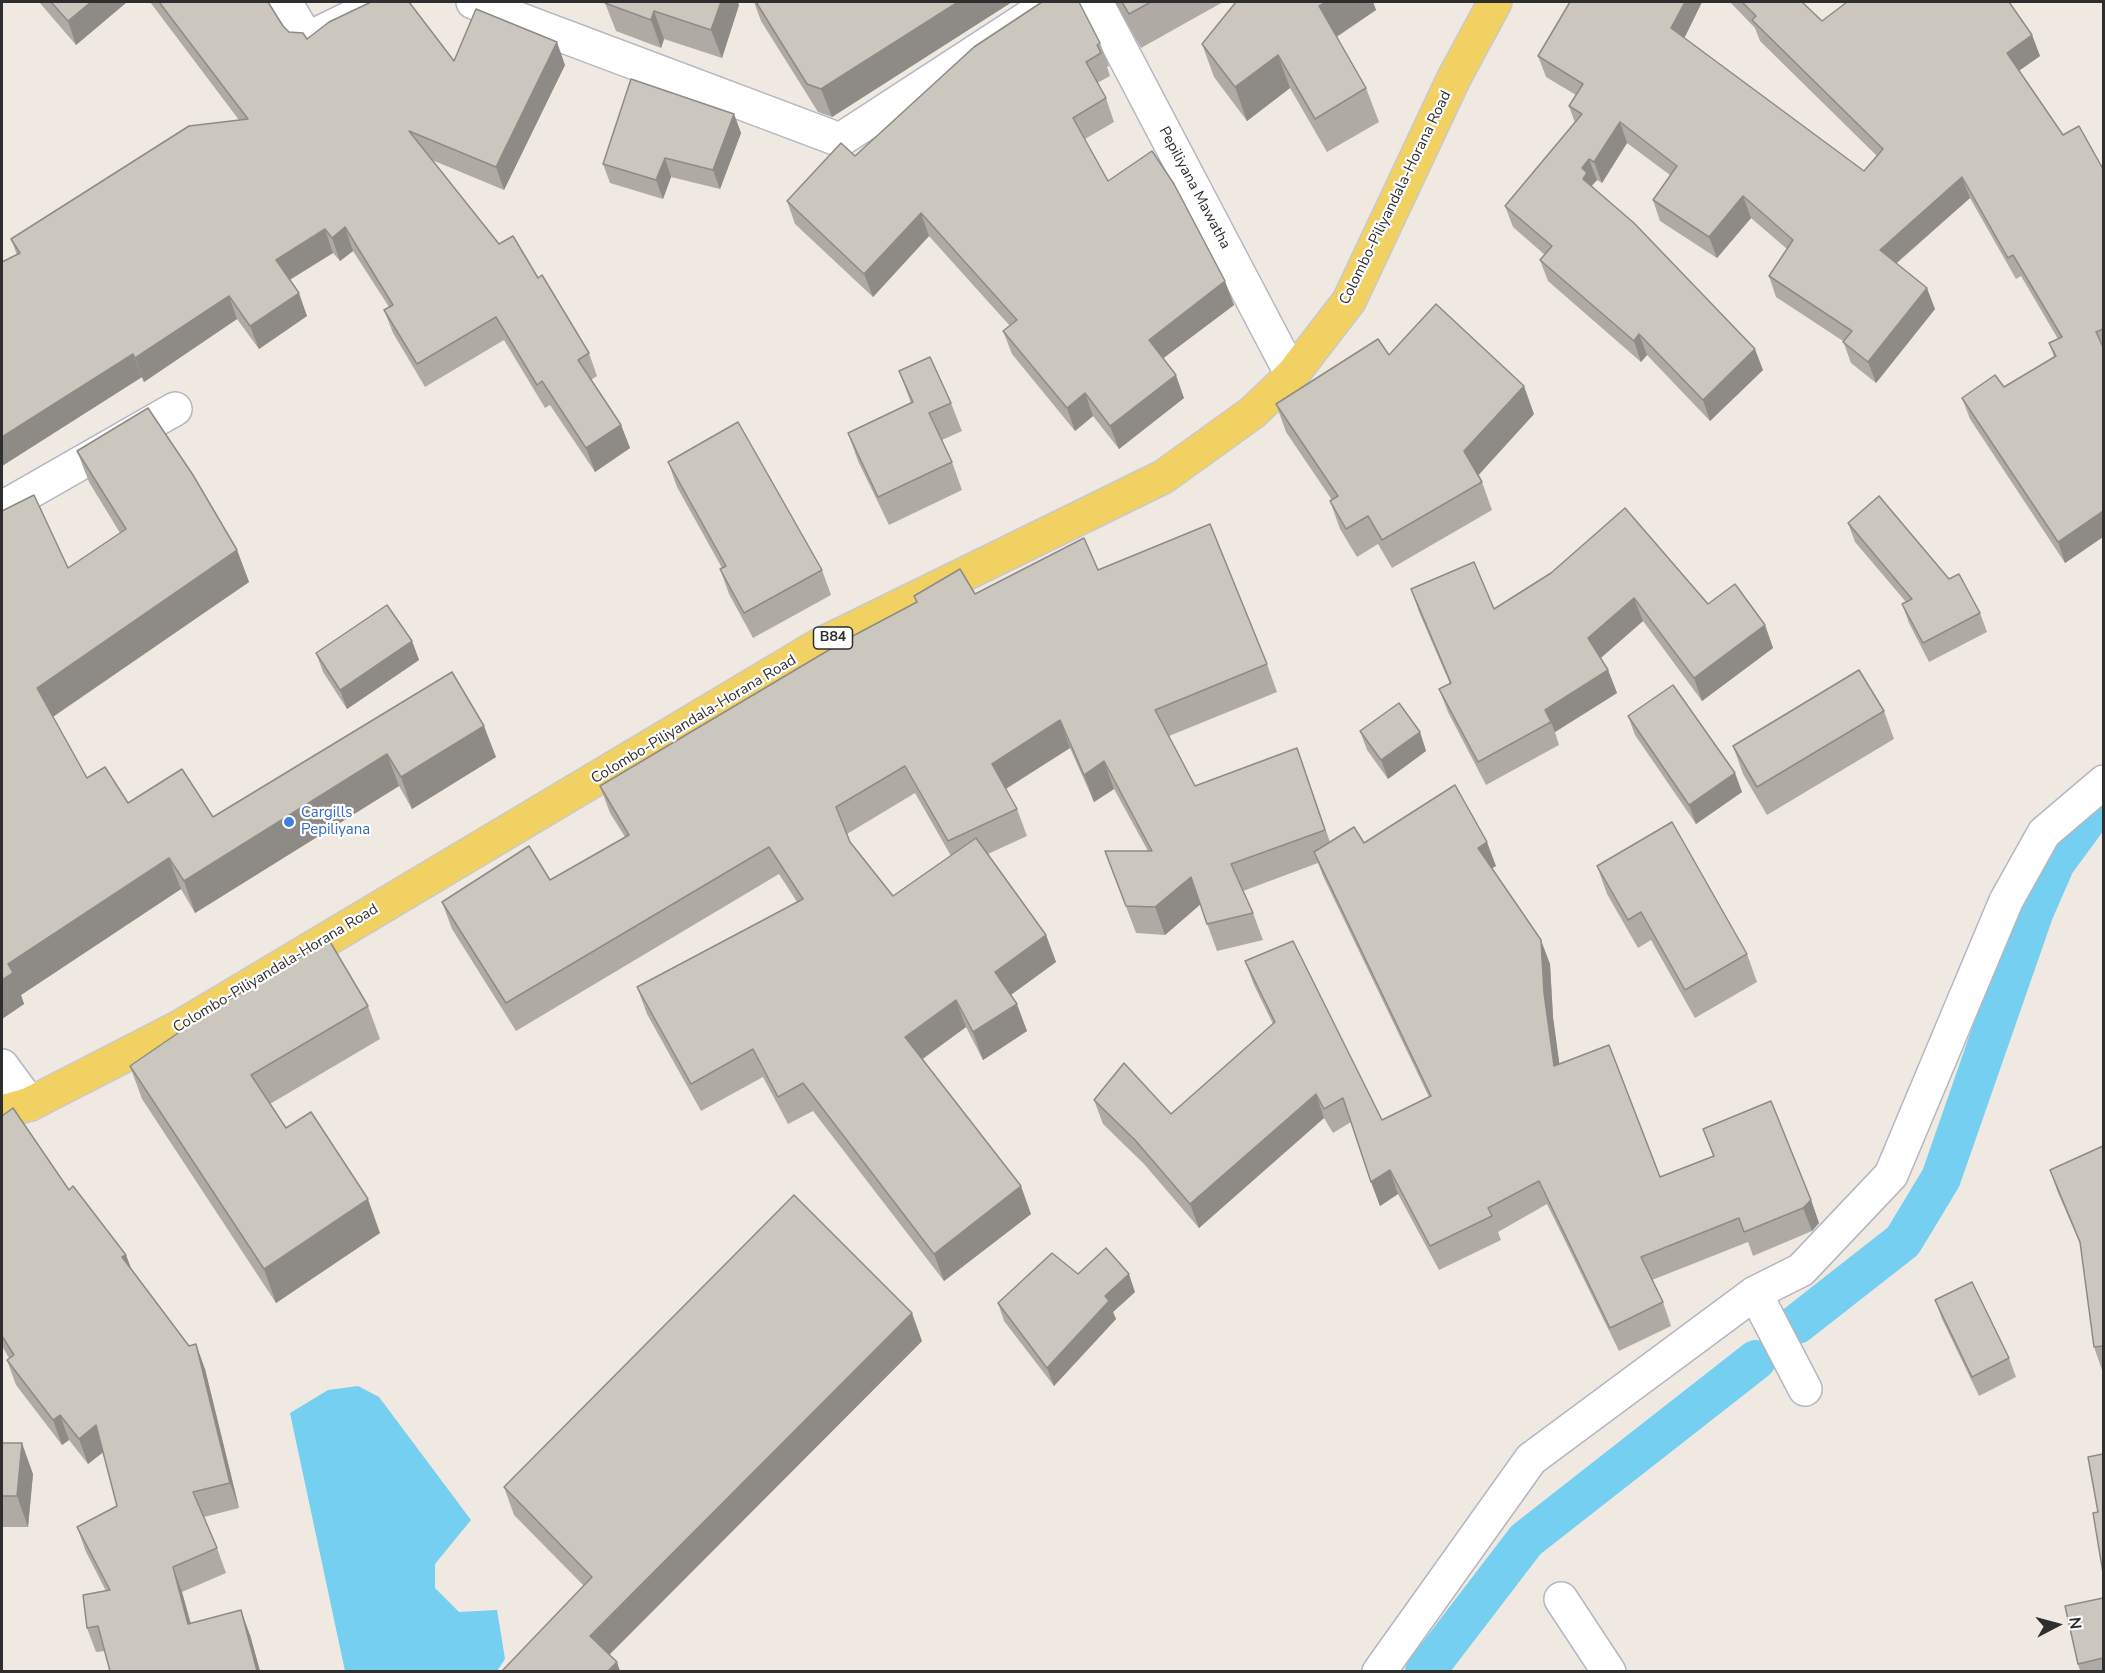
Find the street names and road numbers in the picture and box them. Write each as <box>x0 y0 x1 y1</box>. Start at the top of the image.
street label: Colombo-Piliyandala-Horana Road <box>1336 88 1456 308</box>
street label: Pepiliyana Mawatha <box>1154 124 1234 252</box>
road number: B84 <box>814 627 852 649</box>
street label: Colombo-Piliyandala-Horana Road <box>588 652 800 788</box>
street label: Colombo-Piliyandala-Horana Road <box>170 901 382 1037</box>

